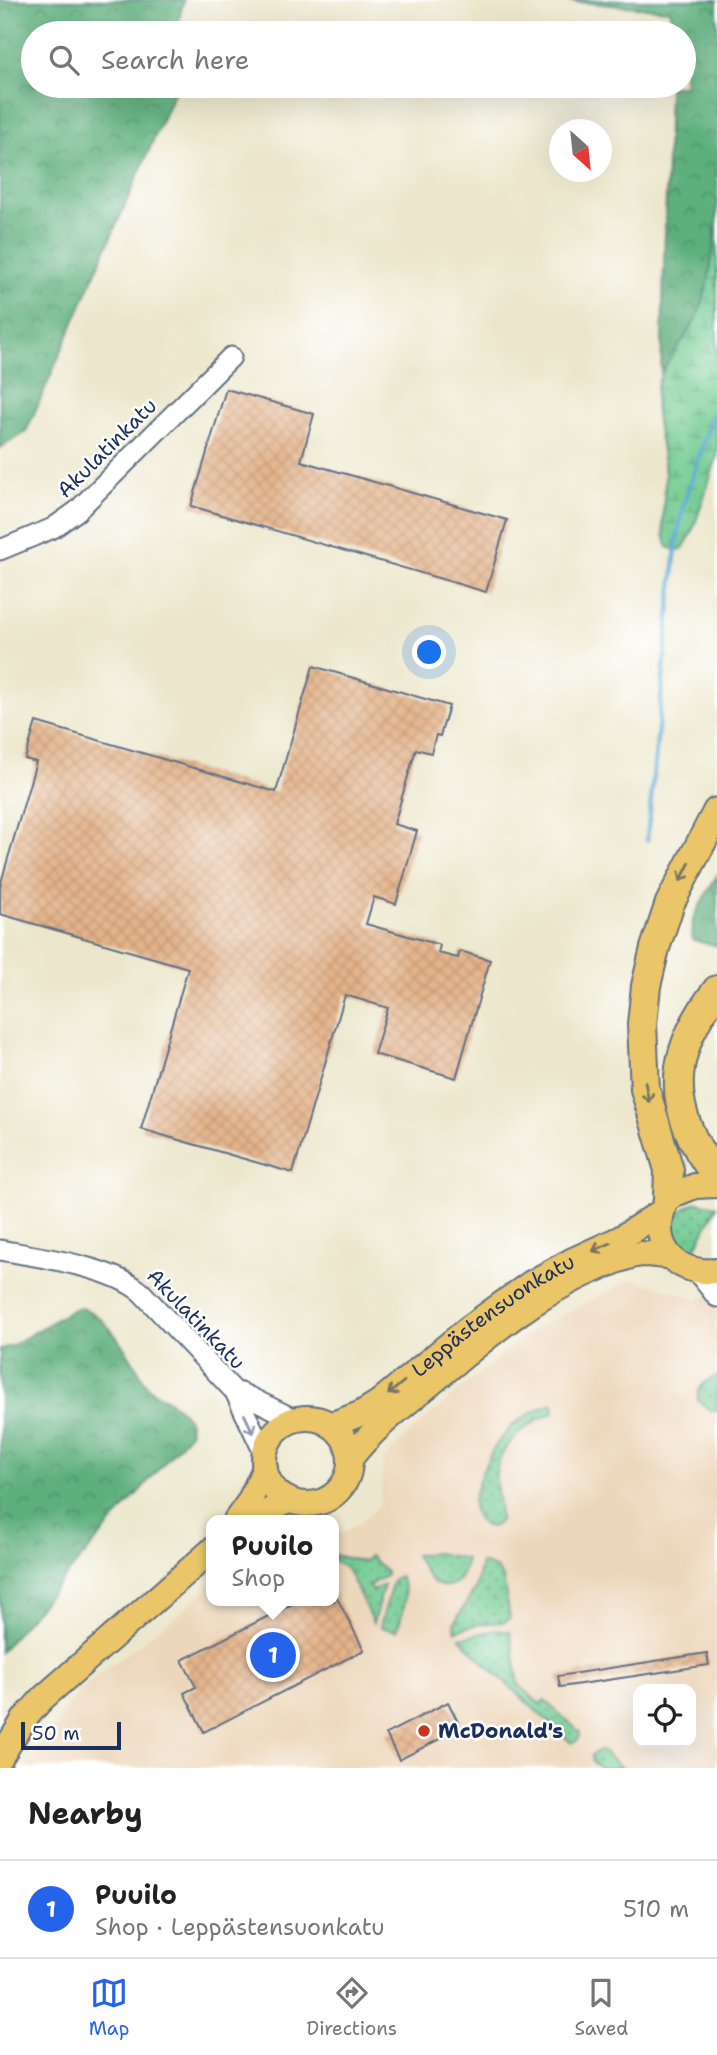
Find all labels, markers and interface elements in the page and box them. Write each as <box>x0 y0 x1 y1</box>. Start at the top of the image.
search box <box>21 21 696 98</box>
icon: search <box>45 41 83 79</box>
text: Search here <box>101 42 250 77</box>
north arrow <box>549 119 612 182</box>
street label: Akulatinkatu <box>51 392 163 504</box>
your location <box>412 635 446 669</box>
one-way arrow <box>678 861 692 882</box>
one-way arrow <box>640 1080 654 1103</box>
one-way arrow <box>592 1241 614 1254</box>
street label: Leppästensuonkatu <box>406 1248 580 1384</box>
street label: Akulatinkatu <box>141 1262 251 1376</box>
one-way arrow <box>387 1381 405 1396</box>
one-way arrow <box>243 1413 257 1434</box>
popup <box>206 1515 339 1606</box>
text: Puuilo <box>232 1528 313 1563</box>
text: Shop <box>232 1563 285 1593</box>
pin: 1 <box>250 1629 296 1681</box>
map controls <box>633 1684 696 1747</box>
button: locate <box>633 1684 696 1747</box>
place label: McDonald's <box>438 1717 563 1745</box>
scale bar <box>21 1719 121 1751</box>
text: 50 m <box>32 1721 80 1746</box>
marker: McDonald's <box>416 1723 432 1739</box>
text: Nearby <box>28 1793 143 1834</box>
text: Puuilo <box>95 1877 177 1912</box>
text: 1 <box>46 1894 56 1924</box>
text: 510 m <box>623 1894 689 1924</box>
text: Shop · Leppästensuonkatu <box>95 1912 384 1942</box>
tab: Map <box>89 1974 129 2041</box>
tab: Directions <box>307 1974 397 2041</box>
tab: Saved <box>574 1974 628 2041</box>

